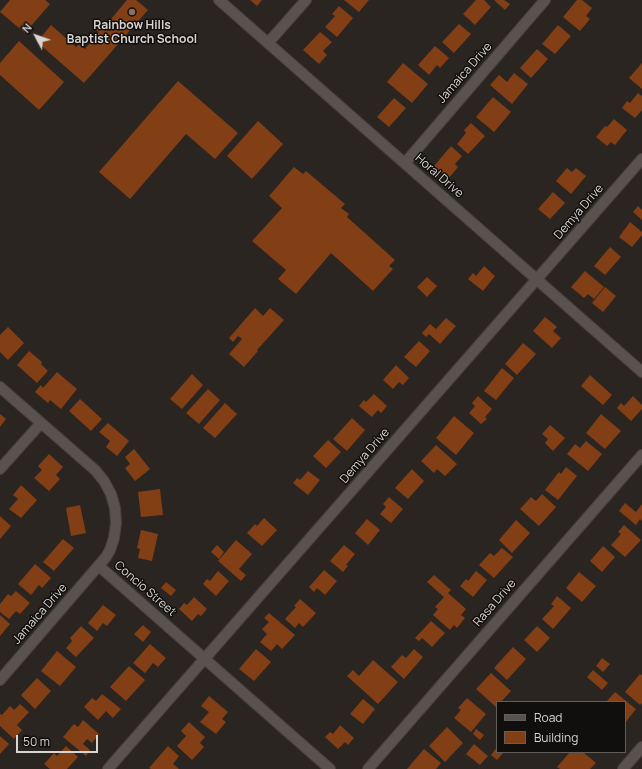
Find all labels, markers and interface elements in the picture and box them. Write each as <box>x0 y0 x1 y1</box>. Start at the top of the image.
marker: Rainbow Hills Baptist Church School <box>127 7 137 17</box>
north arrow <box>16 16 56 56</box>
place label: Rainbow Hills Baptist Church School <box>67 19 197 47</box>
text: N <box>18 20 35 36</box>
street label: Jamaica Drive <box>435 40 495 106</box>
street label: Horal Drive <box>412 151 466 201</box>
street label: Demya Drive <box>551 182 607 242</box>
street label: Demya Drive <box>337 426 393 486</box>
street label: Concio Street <box>111 558 179 620</box>
street label: Rasa Drive <box>471 577 519 629</box>
street label: Jamaica Drive <box>10 581 70 647</box>
legend <box>496 701 626 753</box>
text: Road <box>534 709 562 726</box>
scale bar <box>18 727 100 753</box>
text: Building <box>534 729 578 746</box>
text: 50 m <box>23 733 50 750</box>

